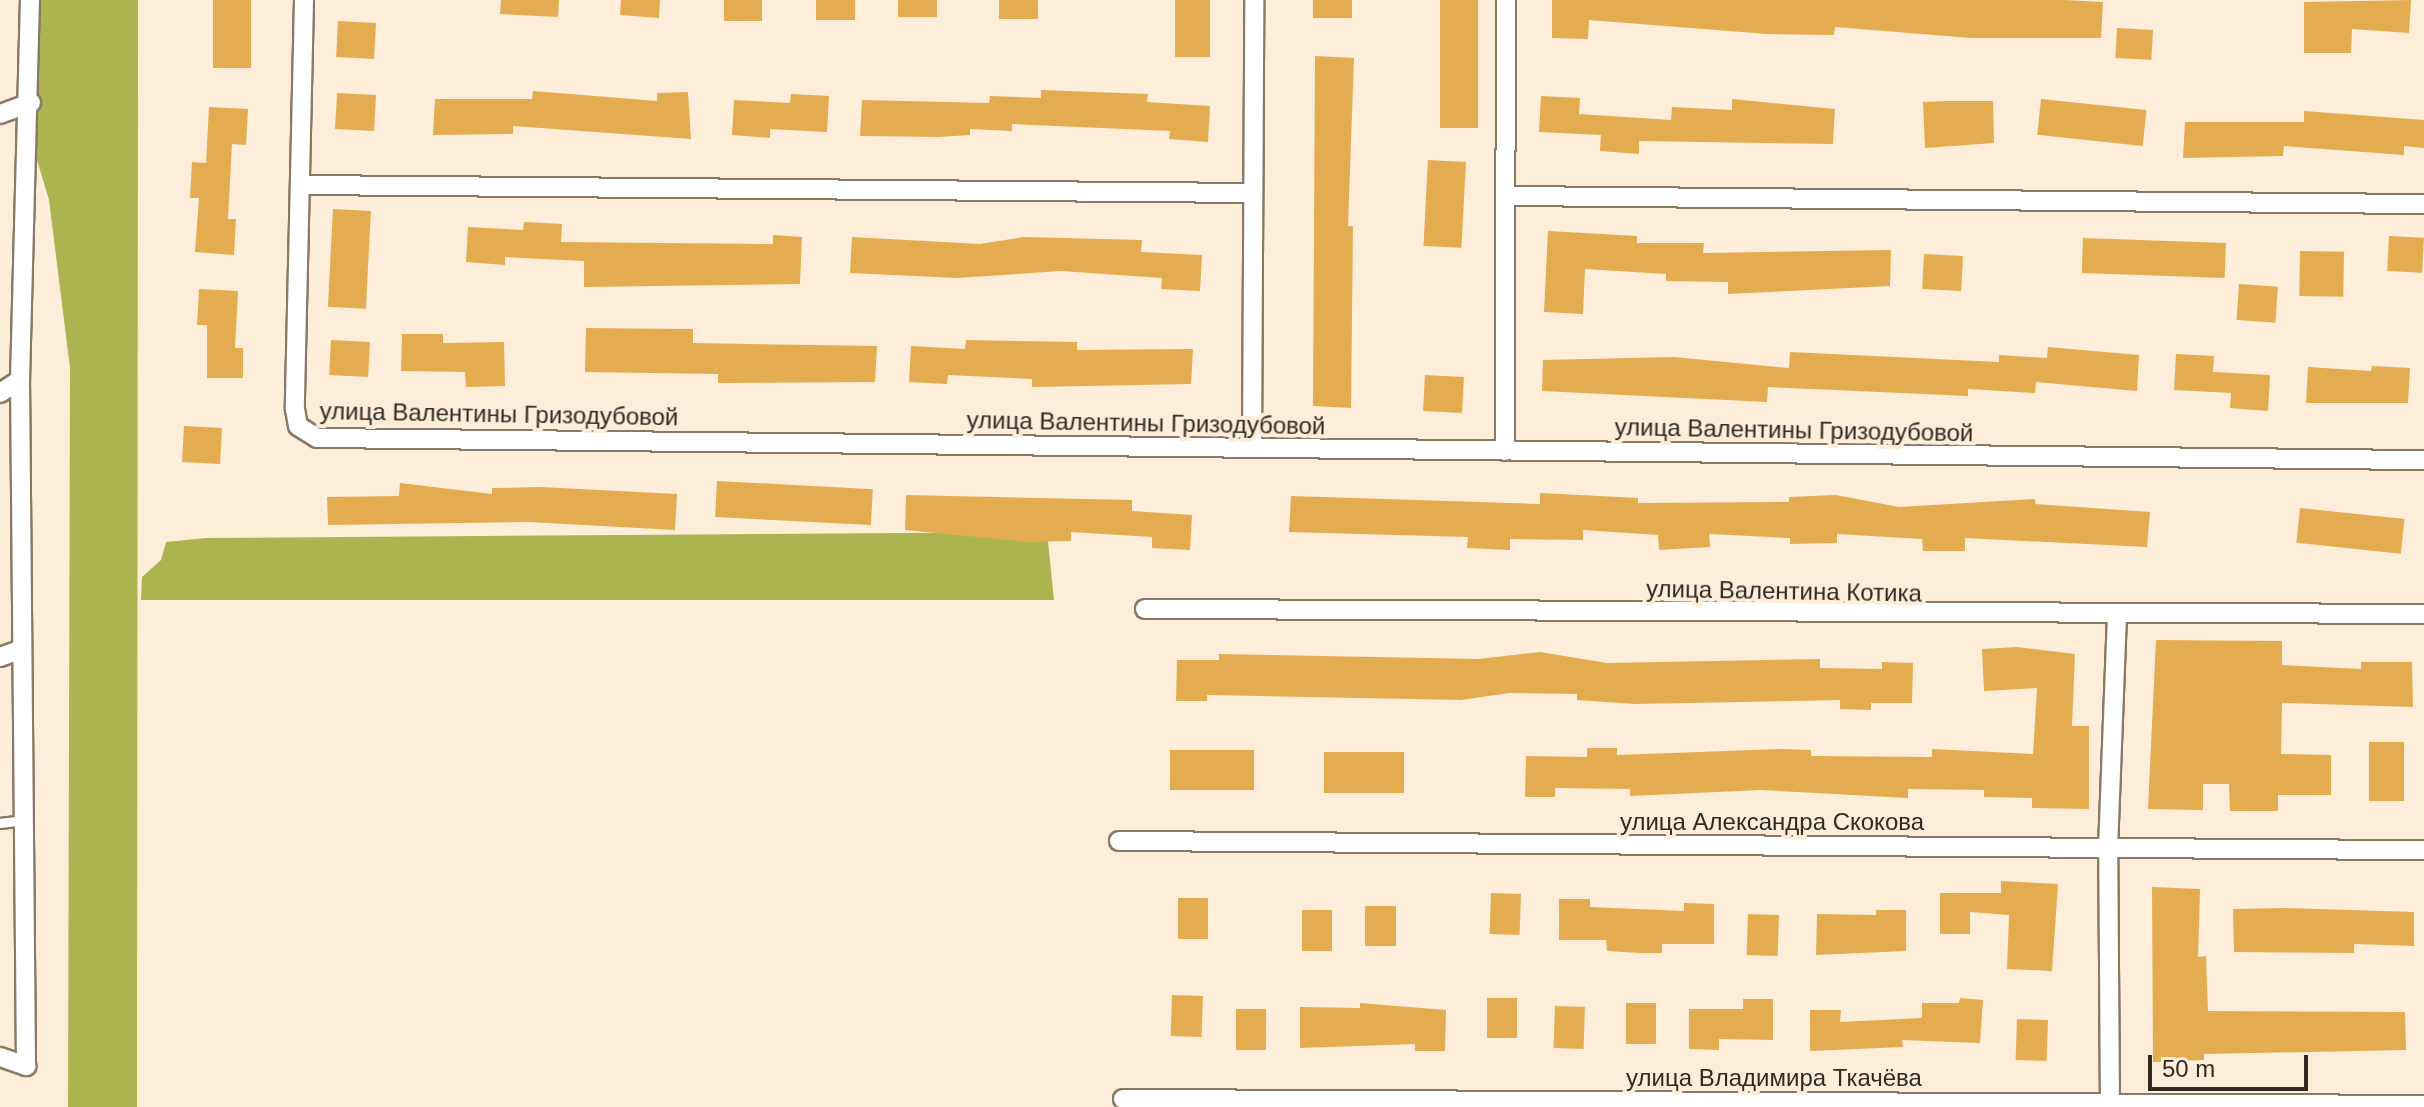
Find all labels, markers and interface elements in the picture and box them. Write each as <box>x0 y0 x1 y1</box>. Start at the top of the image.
street label: улица Валентины Гризодубовой <box>319 396 679 432</box>
street label: улица Валентины Гризодубовой <box>966 405 1326 441</box>
street label: улица Валентины Гризодубовой <box>1614 412 1974 448</box>
street label: улица Валентина Котика <box>1646 574 1922 608</box>
street label: улица Александра Скокова <box>1620 808 1924 836</box>
scale bar <box>2152 1039 2312 1089</box>
text: 50 m <box>2162 1055 2215 1082</box>
street label: улица Владимира Ткачёва <box>1626 1064 1922 1092</box>

